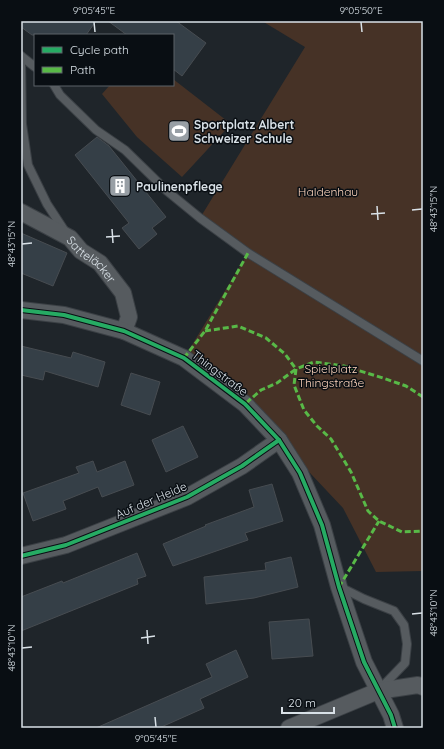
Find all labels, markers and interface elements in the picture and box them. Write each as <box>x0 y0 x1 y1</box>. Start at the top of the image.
text: 9°05'45"E <box>73 4 116 17</box>
text: 9°05'50"E <box>339 4 383 17</box>
legend <box>34 34 174 86</box>
text: Cycle path <box>70 42 129 57</box>
text: Path <box>70 62 95 77</box>
place label: Sportplatz Albert Schweizer Schule <box>194 117 294 146</box>
sports icon: Sportplatz Albert Schweizer Schule <box>166 118 192 144</box>
building icon: Paulinenpflege <box>107 173 133 199</box>
place label: Paulinenpflege <box>136 179 223 194</box>
park label: Haldenhau <box>298 184 358 199</box>
text: 48°43'15"N <box>427 186 440 232</box>
text: 48°43'15"N <box>5 221 18 267</box>
street label: Satteläcker <box>64 233 120 286</box>
street label: Thingstraße <box>189 347 251 399</box>
park label: Spielplatz Thingstraße <box>298 361 364 390</box>
street label: Auf der Heide <box>113 478 189 522</box>
text: 48°43'10"N <box>427 589 440 637</box>
text: 48°43'10"N <box>5 624 18 672</box>
scale bar <box>282 689 334 715</box>
text: 20 m <box>288 695 316 710</box>
text: 9°05'45"E <box>135 732 178 745</box>

